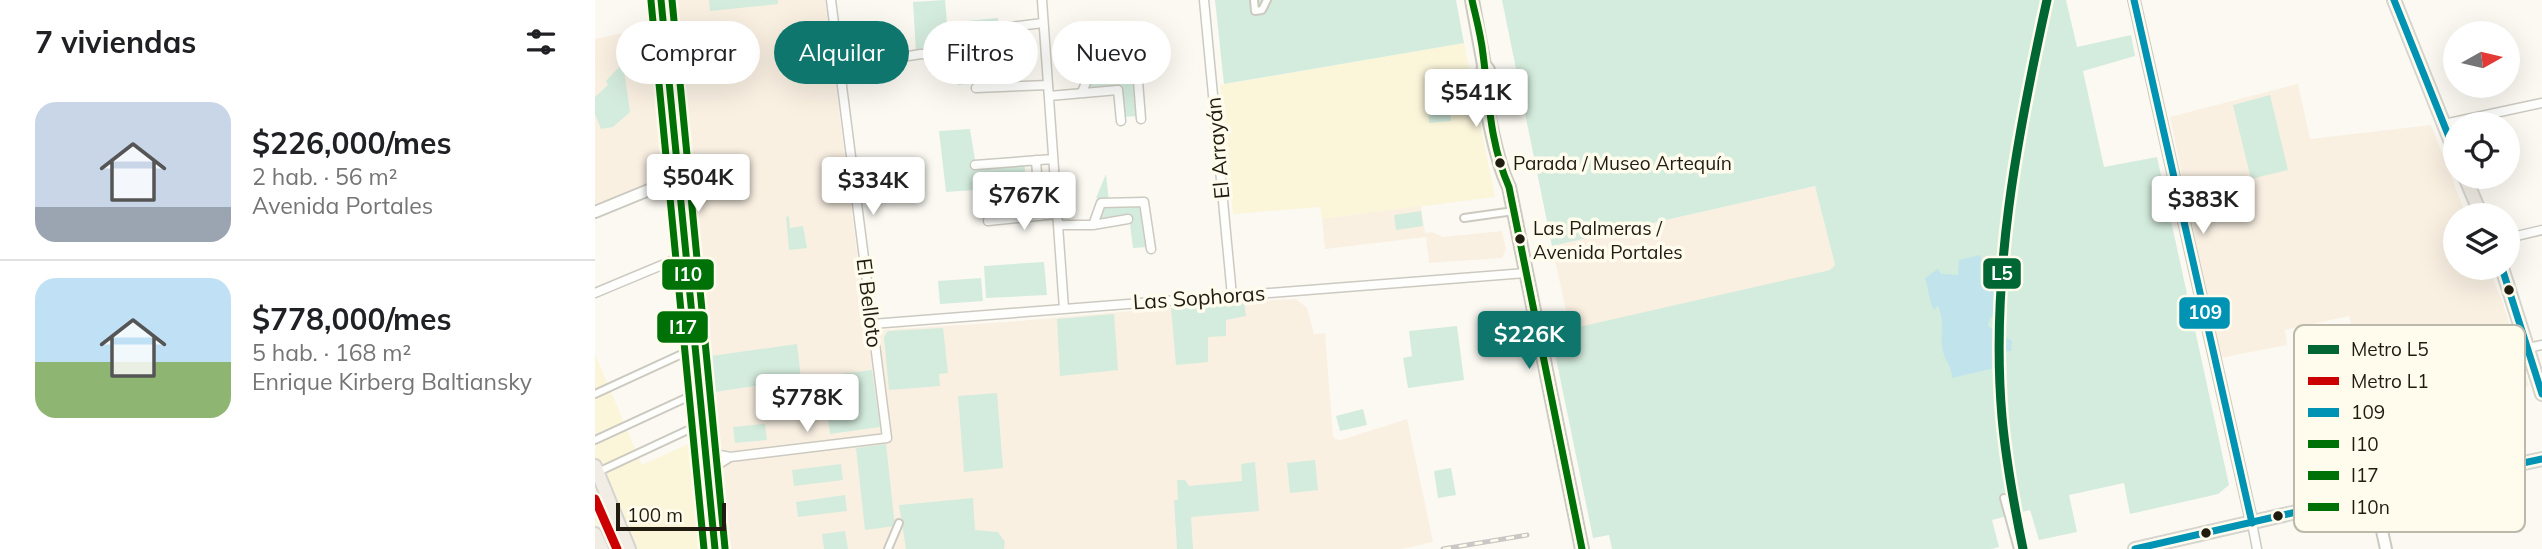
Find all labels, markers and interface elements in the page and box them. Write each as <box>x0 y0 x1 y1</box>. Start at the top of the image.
chip: Comprar <box>616 21 760 84</box>
chip: Alquilar <box>774 21 909 84</box>
chip: Filtros <box>923 21 1038 84</box>
chip: Nuevo <box>1052 21 1171 84</box>
north arrow <box>2443 21 2520 98</box>
map controls <box>2443 21 2520 280</box>
text: 7 viviendas <box>35 23 196 61</box>
icon: filters <box>522 23 560 61</box>
pin: $541K <box>1427 69 1525 129</box>
text: $541K <box>1441 77 1511 106</box>
street label: El Arrayán <box>1200 96 1234 200</box>
button: locate <box>2443 112 2520 189</box>
text: $226,000/mes <box>252 124 452 162</box>
icon: home <box>91 130 175 214</box>
place label: Parada / Museo Artequín <box>1513 151 1732 175</box>
pin: $504K <box>649 154 747 214</box>
marker: Parada / Museo Artequín <box>1493 156 1507 170</box>
pin: $334K <box>824 158 922 217</box>
text: 2 hab. · 56 m² <box>252 162 397 191</box>
text: $504K <box>663 162 733 191</box>
text: $334K <box>838 165 908 194</box>
pin: $767K <box>975 173 1073 232</box>
pin: $383K <box>2154 176 2252 236</box>
text: $767K <box>989 180 1059 209</box>
text: $383K <box>2168 184 2238 213</box>
text: Avenida Portales <box>252 191 433 220</box>
button: layers <box>2443 203 2520 280</box>
place label: Las Palmeras / Avenida Portales <box>1533 216 1683 264</box>
marker: Las Palmeras / Avenida Portales <box>1513 232 1527 246</box>
street label: El Belloto <box>852 257 888 349</box>
line badge: L5 <box>1982 257 2022 290</box>
line badge: I10 <box>661 258 715 291</box>
text: L5 <box>1991 261 2013 285</box>
text: I10 <box>674 262 702 286</box>
street label: Las Sophoras <box>1132 279 1266 315</box>
unlabelled marker <box>2502 283 2516 297</box>
line badge: 109 <box>2178 296 2231 330</box>
text: $778,000/mes <box>252 300 452 338</box>
text: 109 <box>2188 300 2222 324</box>
icon: home <box>91 306 175 390</box>
line badge: I17 <box>656 310 709 344</box>
pin: $226K <box>1480 312 1578 371</box>
text: I17 <box>669 315 697 339</box>
text: $226K <box>1494 319 1564 348</box>
legend <box>2294 325 2525 532</box>
text: Metro L5 <box>2351 337 2429 361</box>
text: 5 hab. · 168 m² <box>252 338 411 367</box>
text: Enrique Kirberg Baltiansky <box>252 367 532 396</box>
text: Metro L1 <box>2351 369 2429 393</box>
pin: $778K <box>758 374 856 434</box>
text: $778K <box>772 382 842 411</box>
text: 109 <box>2351 400 2385 424</box>
text: I10 <box>2351 432 2379 456</box>
text: I17 <box>2351 463 2379 487</box>
text: I10n <box>2351 495 2390 519</box>
scale bar <box>616 500 726 532</box>
text: 100 m <box>627 503 683 527</box>
unlabelled marker <box>2271 509 2285 523</box>
unlabelled marker <box>2199 526 2213 540</box>

